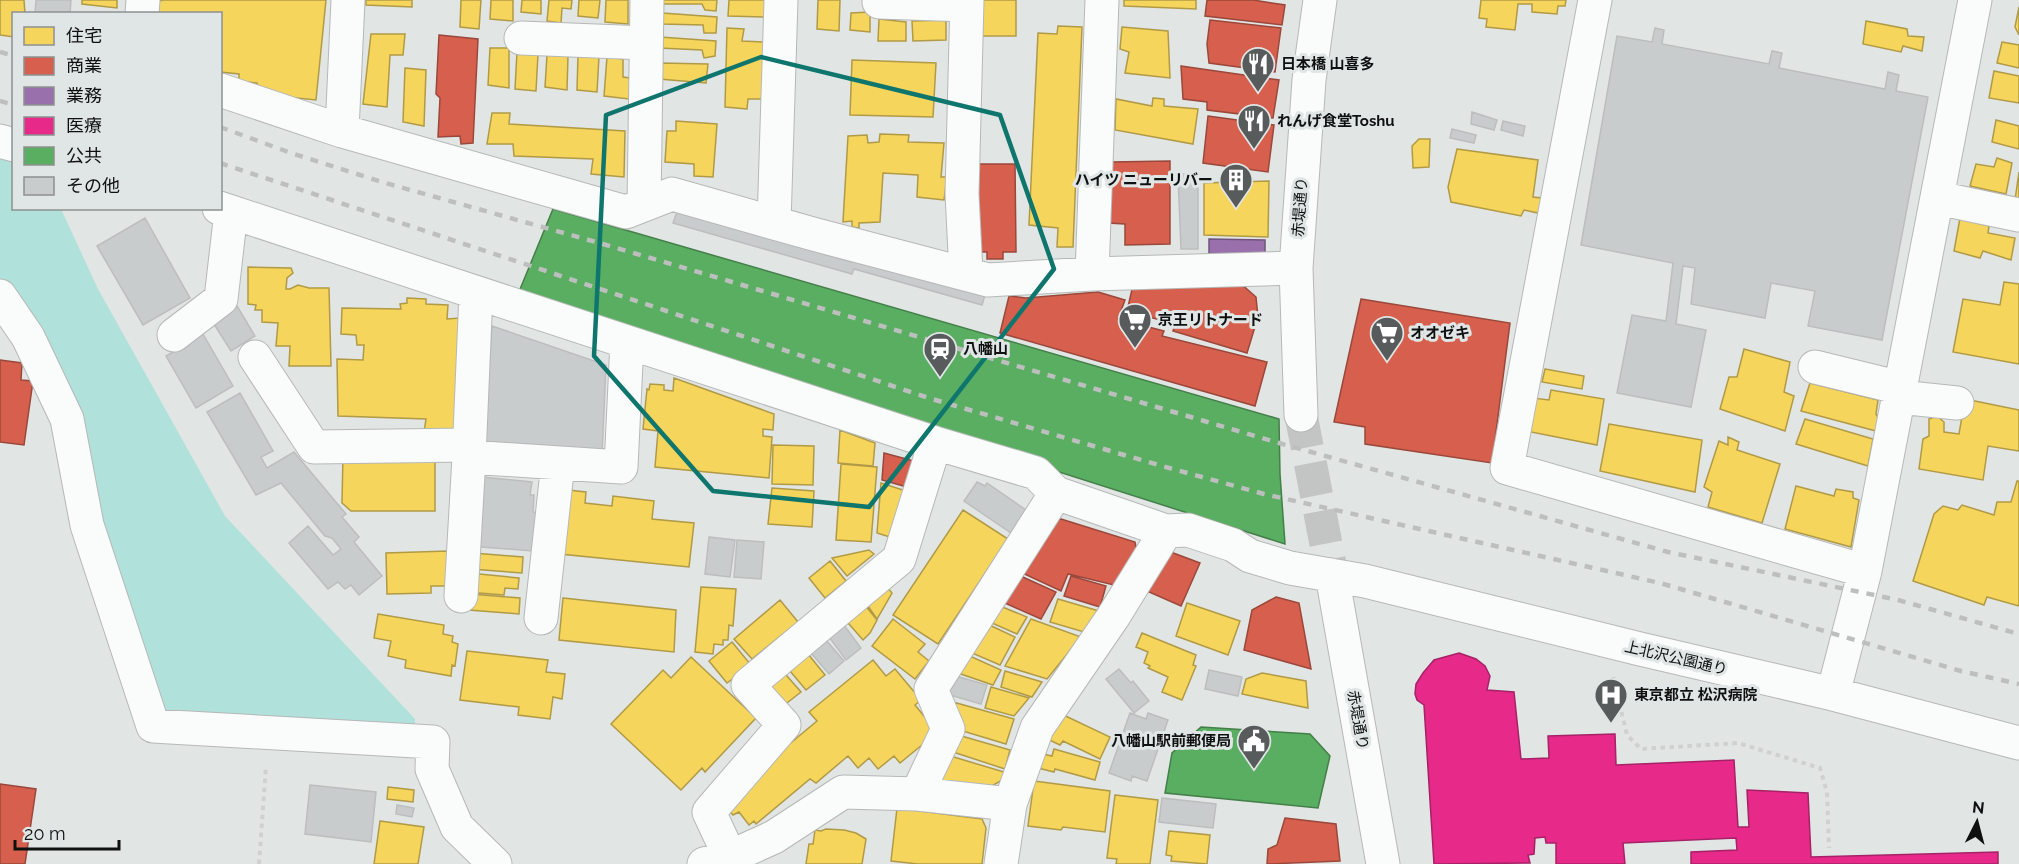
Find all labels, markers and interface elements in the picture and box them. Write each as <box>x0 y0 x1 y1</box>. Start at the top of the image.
legend <box>12 12 222 210</box>
text: 住宅 <box>66 25 102 46</box>
restaurant icon: 日本橋 山喜多 <box>1240 46 1276 93</box>
text: 商業 <box>66 55 102 76</box>
place label: 日本橋 山喜多 <box>1281 55 1375 73</box>
text: 業務 <box>66 85 102 106</box>
restaurant icon: れんげ食堂Toshu <box>1236 103 1272 150</box>
place label: れんげ食堂Toshu <box>1277 112 1395 130</box>
text: 医療 <box>66 115 102 136</box>
text: 公共 <box>66 145 102 166</box>
building icon: ハイツ ニューリバー <box>1218 162 1254 209</box>
place label: ハイツ ニューリバー <box>1075 171 1213 189</box>
text: その他 <box>66 175 120 196</box>
street label: 赤堤通り <box>1289 176 1311 238</box>
supermarket icon: 京王リトナード <box>1117 302 1153 349</box>
place label: 京王リトナード <box>1158 311 1263 329</box>
supermarket icon: オオゼキ <box>1369 315 1405 362</box>
place label: オオゼキ <box>1410 324 1470 342</box>
station icon: 八幡山 <box>922 331 958 378</box>
place label: 八幡山 <box>963 340 1008 358</box>
street label: 上北沢公園通り <box>1623 637 1729 679</box>
hospital icon: 東京都立 松沢病院 <box>1593 677 1629 724</box>
place label: 東京都立 松沢病院 <box>1634 686 1758 704</box>
street label: 赤堤通り <box>1344 689 1372 751</box>
public building icon: 八幡山駅前郵便局 <box>1236 723 1272 770</box>
place label: 八幡山駅前郵便局 <box>1111 732 1231 750</box>
north arrow <box>1947 792 2007 852</box>
text: N <box>1971 797 1986 818</box>
scale bar <box>15 813 118 851</box>
text: 20 m <box>24 823 66 844</box>

